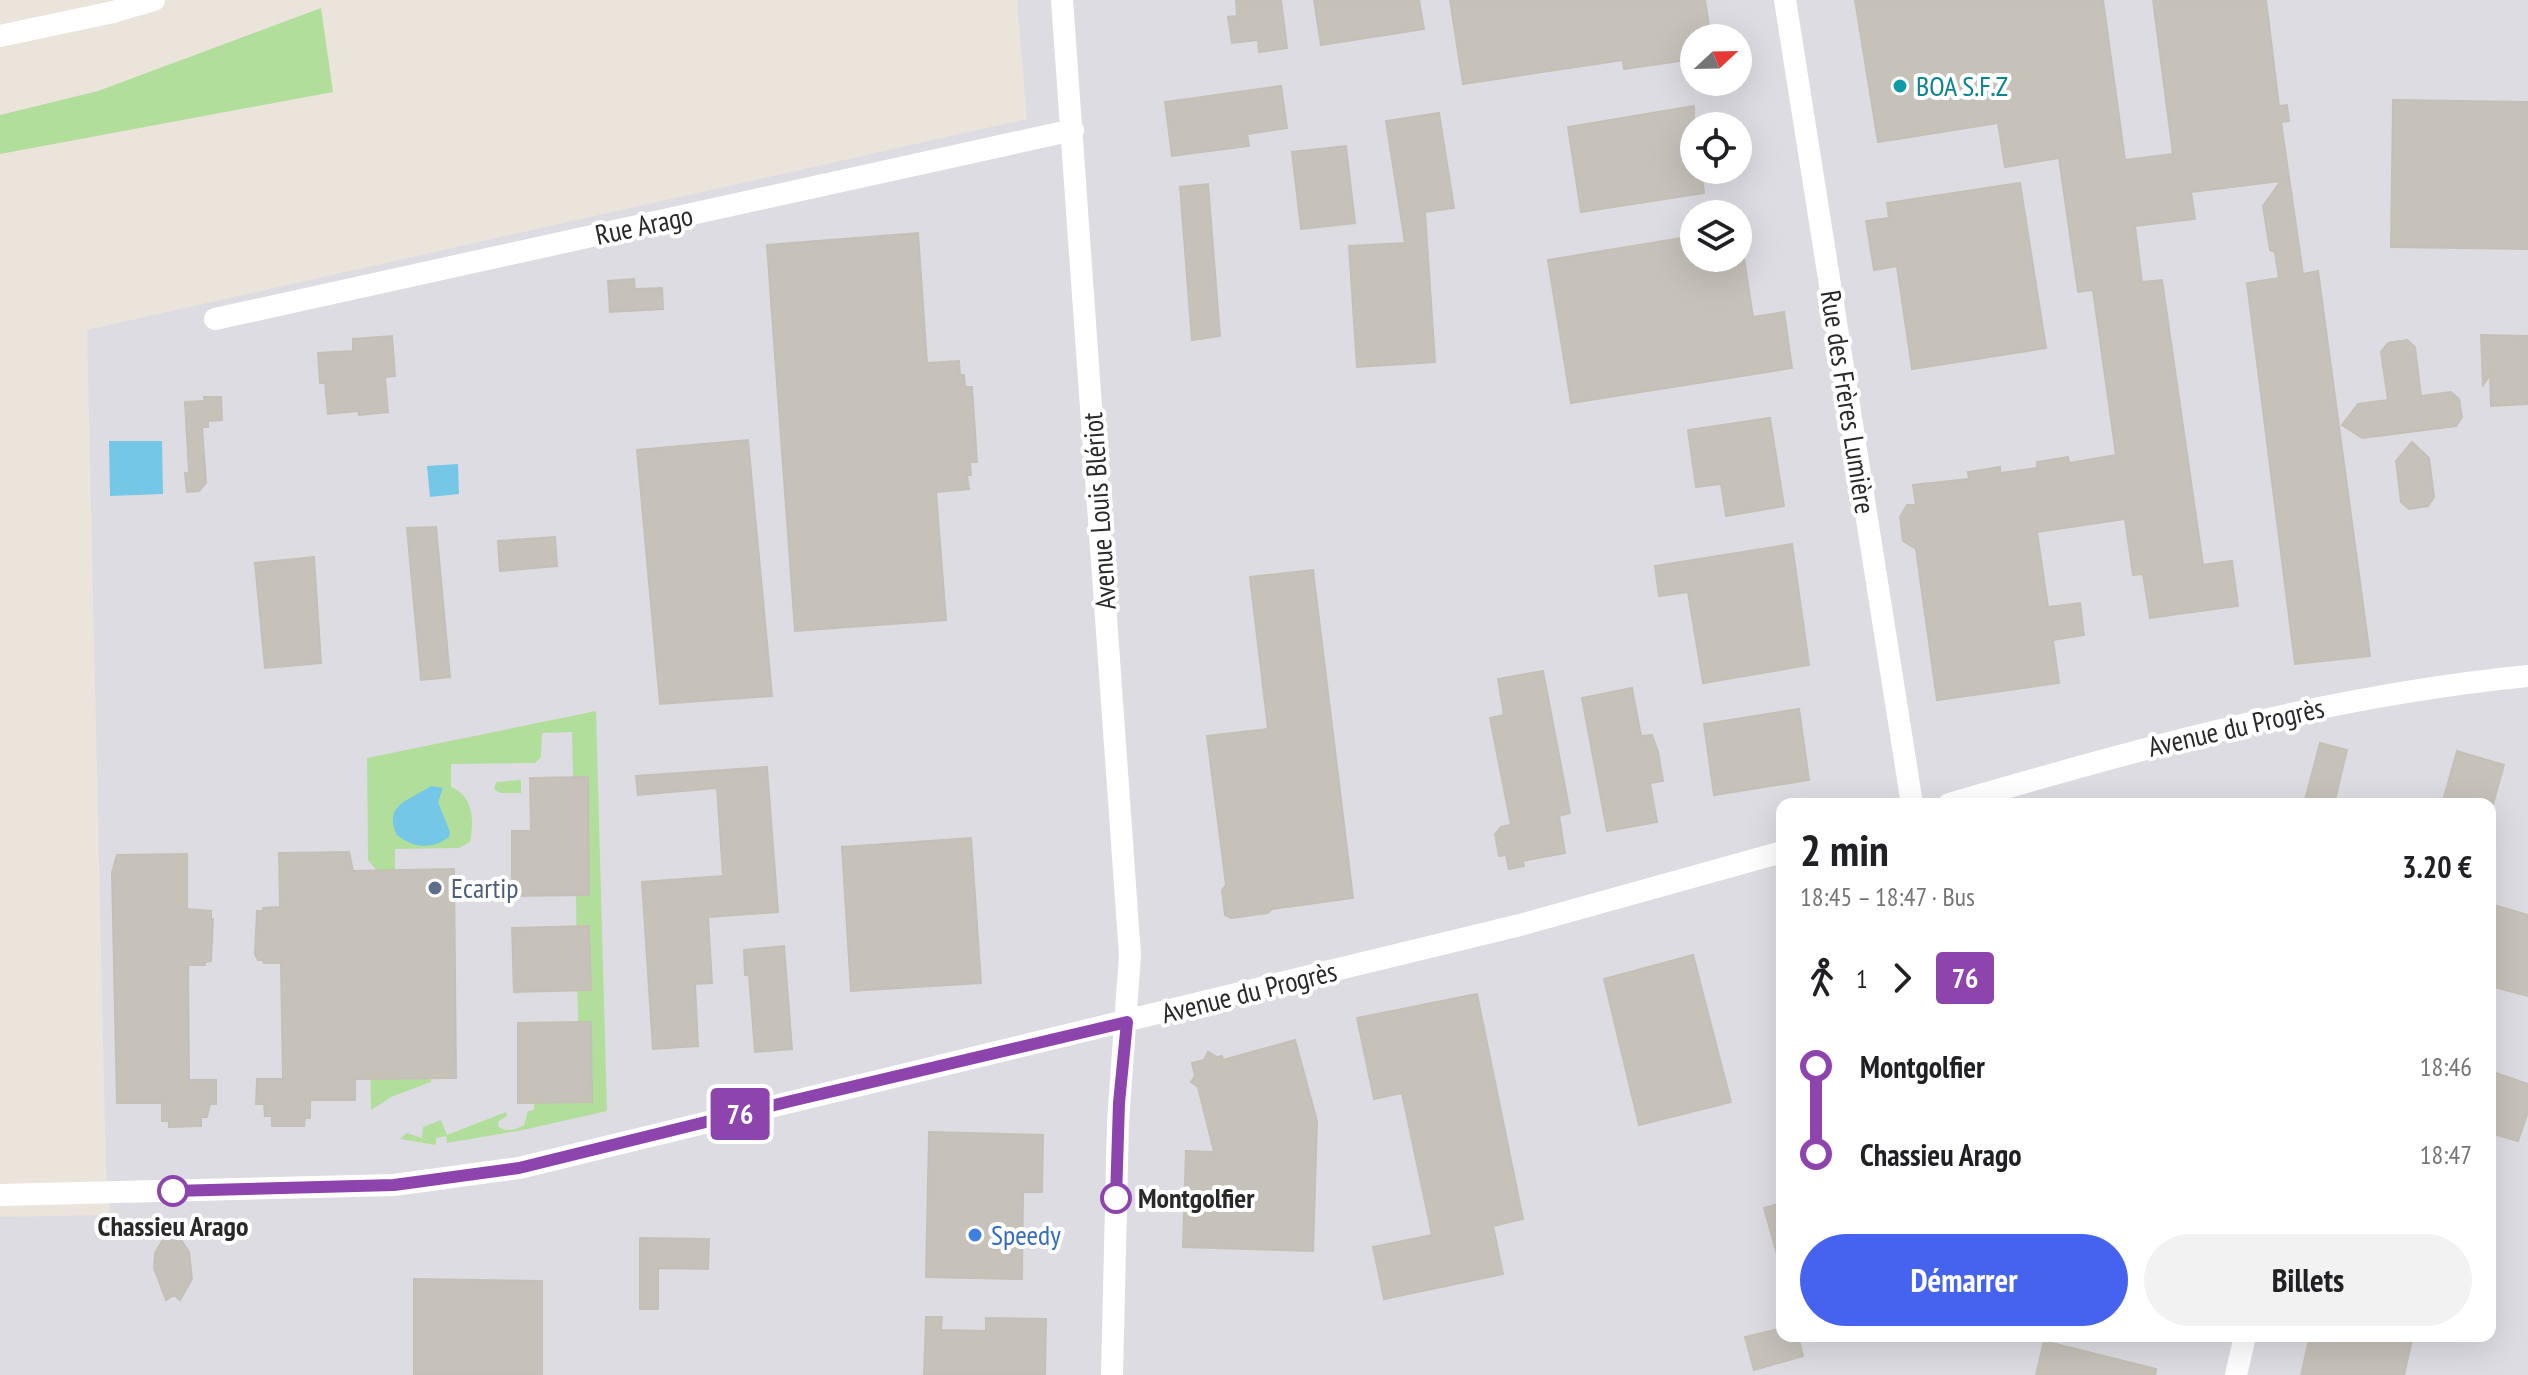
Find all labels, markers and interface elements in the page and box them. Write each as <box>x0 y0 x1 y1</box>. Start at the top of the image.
north arrow <box>1680 24 1752 96</box>
map controls <box>1680 24 1752 272</box>
place label: BOA S.F.Z <box>1916 67 2008 104</box>
marker: BOA S.F.Z <box>1891 77 1909 95</box>
button: locate <box>1680 112 1752 184</box>
street label: Rue Arago <box>592 196 696 253</box>
button: layers <box>1680 200 1752 272</box>
street label: Rue des Frères Lumière <box>1813 287 1884 516</box>
street label: Avenue Louis Blériot <box>1073 411 1124 611</box>
street label: Avenue du Progrès <box>2144 688 2327 765</box>
text: 2 min <box>1800 821 1889 878</box>
text: 3.20 € <box>2402 847 2472 886</box>
place label: Ecartip <box>451 869 518 906</box>
marker: Ecartip <box>426 879 444 897</box>
text: 18:45 – 18:47 · Bus <box>1800 880 1975 913</box>
street label: Avenue du Progrès <box>1157 952 1340 1031</box>
icon: walk <box>1800 956 1844 1000</box>
icon: forward <box>1880 956 1924 1000</box>
text: 76 <box>1952 959 1978 996</box>
text: 1 <box>1856 962 1868 995</box>
text: Montgolfier <box>1860 1047 1985 1086</box>
text: 18:46 <box>2420 1050 2472 1083</box>
line badge: 76 <box>704 1088 776 1140</box>
text: 76 <box>727 1095 753 1132</box>
text: Chassieu Arago <box>1860 1135 2022 1174</box>
text: 18:47 <box>2420 1138 2472 1171</box>
marker: Chassieu Arago <box>158 1176 188 1206</box>
place label: Montgolfier <box>1138 1179 1255 1216</box>
marker: Montgolfier <box>1101 1183 1131 1213</box>
place label: Chassieu Arago <box>98 1207 248 1244</box>
place label: Speedy <box>991 1216 1061 1253</box>
marker: Speedy <box>966 1226 984 1244</box>
button: Démarrer <box>1800 1234 2128 1326</box>
button: Billets <box>2144 1234 2472 1326</box>

